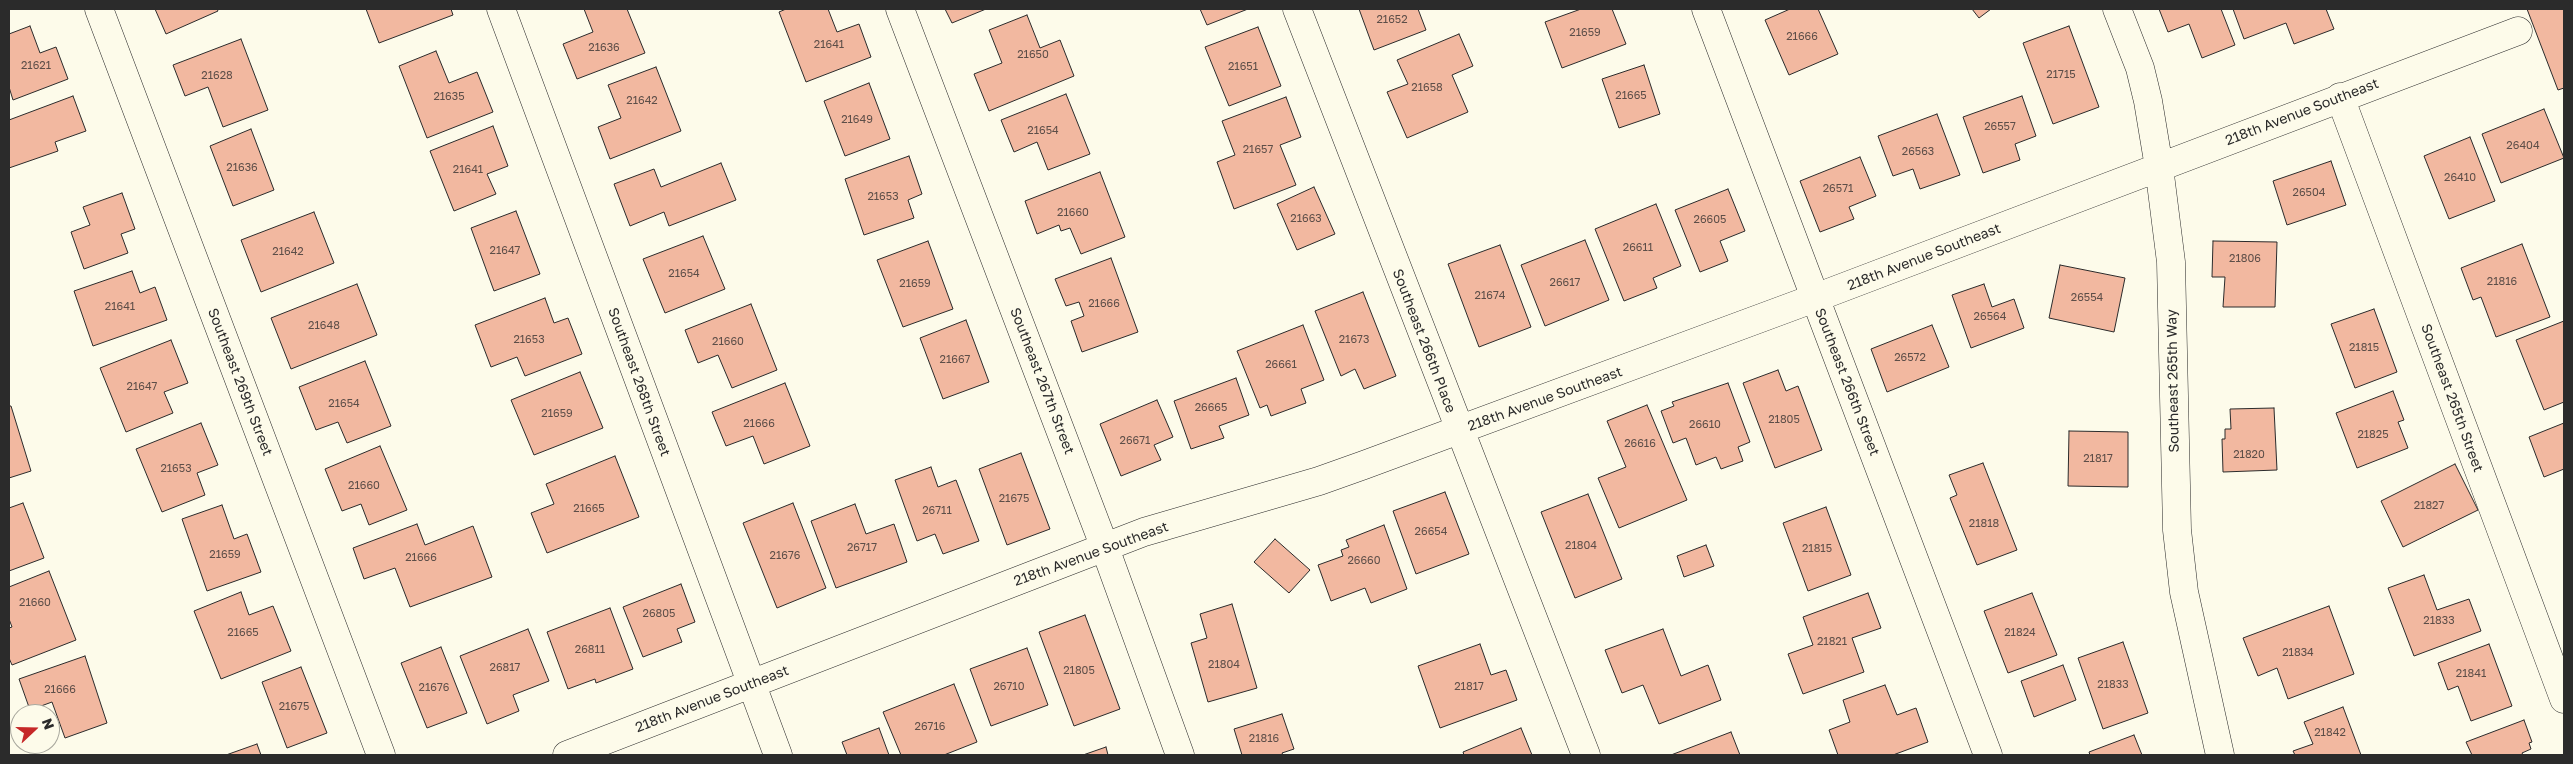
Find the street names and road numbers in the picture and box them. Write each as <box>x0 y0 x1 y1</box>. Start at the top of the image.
street label: 218th Avenue Southeast <box>2223 75 2381 149</box>
street label: 218th Avenue Southeast <box>1845 220 2003 294</box>
street label: Southeast 266th Place <box>1389 267 1459 415</box>
street label: Southeast 268th Street <box>604 305 674 459</box>
street label: Southeast 267th Street <box>1006 305 1078 457</box>
street label: Southeast 269th Street <box>204 306 276 458</box>
street label: Southeast 266th Street <box>1811 306 1883 458</box>
street label: Southeast 265th Way <box>2163 309 2183 453</box>
street label: Southeast 265th Street <box>2417 322 2487 474</box>
street label: 218th Avenue Southeast <box>1465 363 1625 435</box>
street label: 218th Avenue Southeast <box>1011 518 1171 590</box>
street label: 218th Avenue Southeast <box>633 662 791 736</box>

